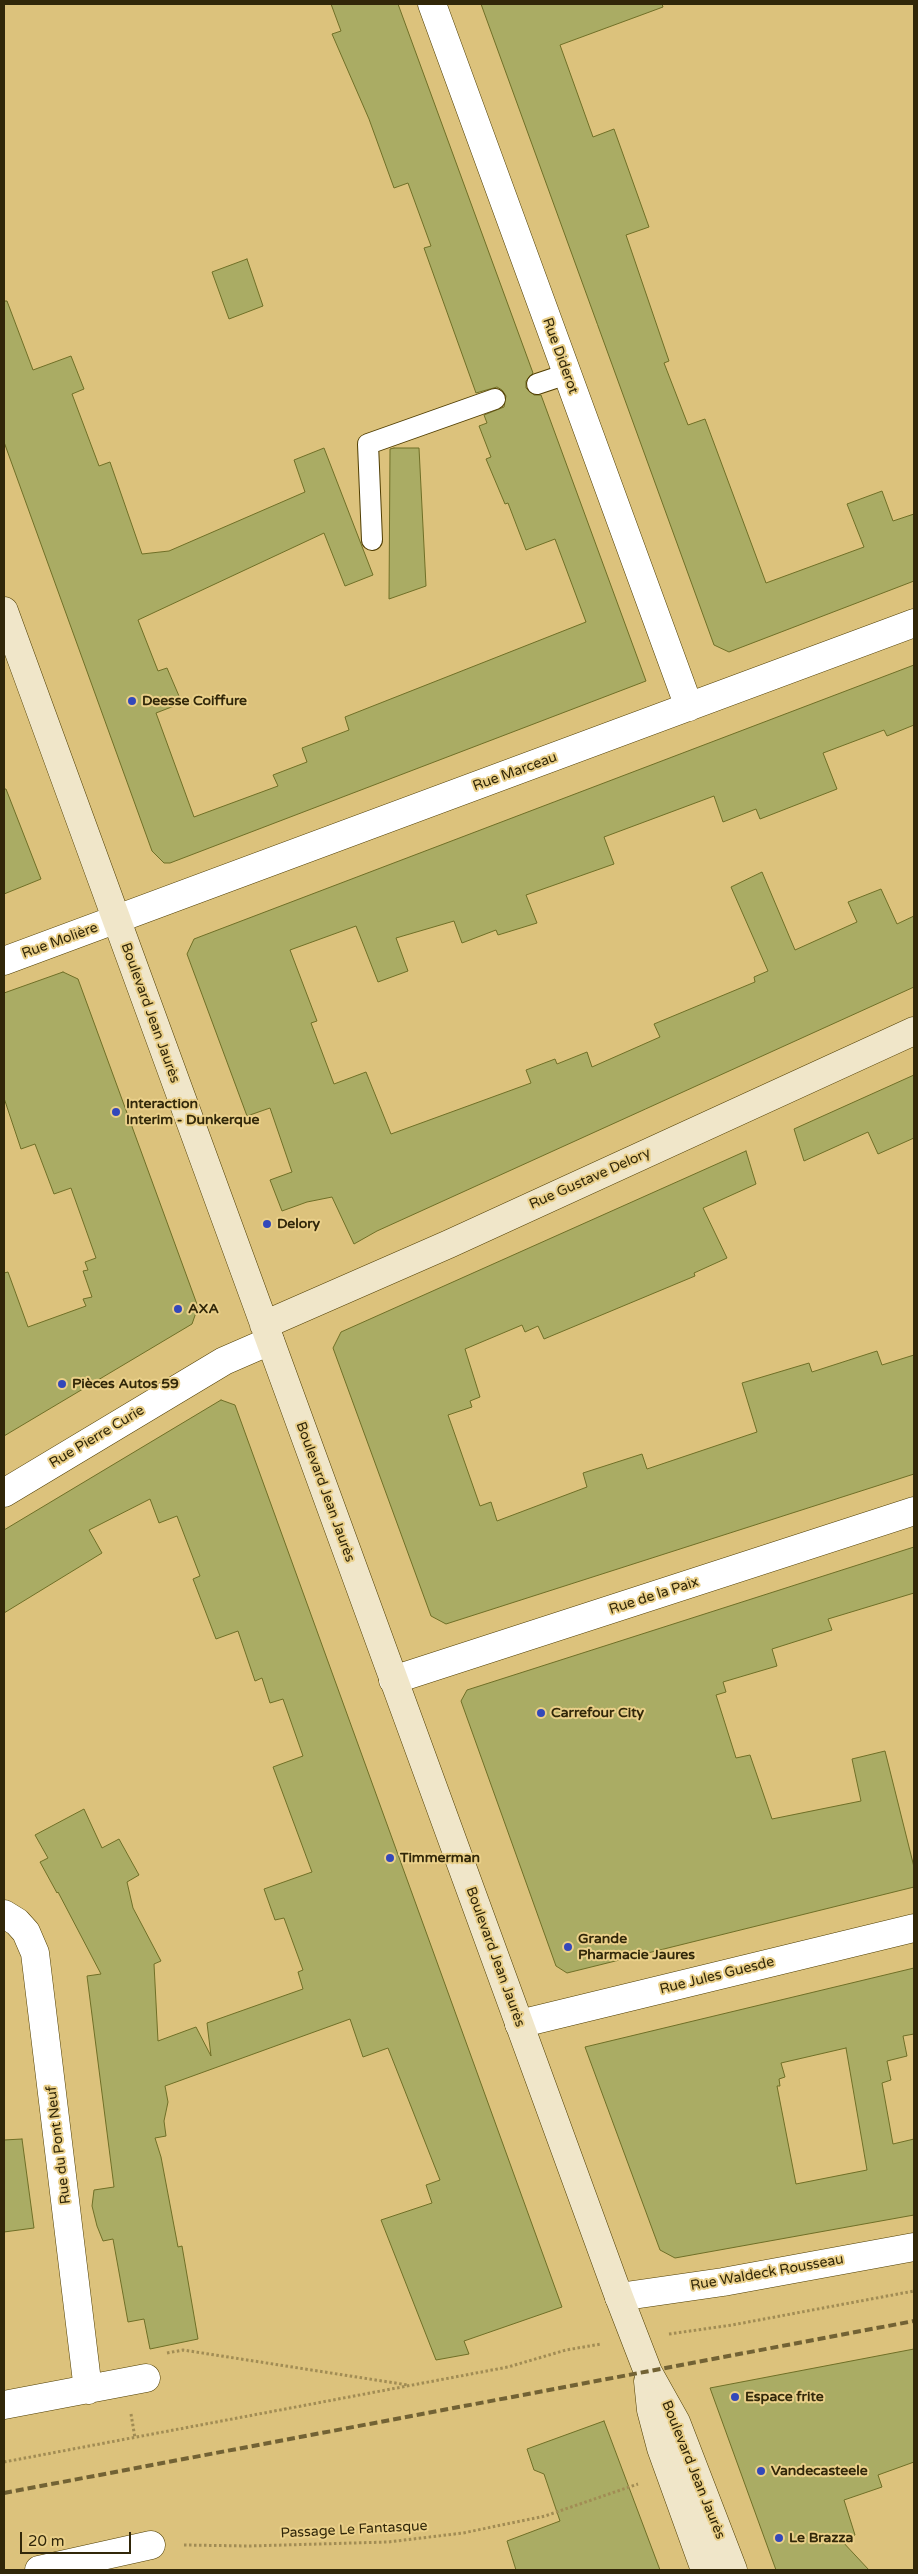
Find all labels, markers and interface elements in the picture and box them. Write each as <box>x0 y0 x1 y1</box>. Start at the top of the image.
street label: Rue Diderot <box>538 316 582 396</box>
place label: Deesse Coiffure <box>142 693 247 709</box>
marker: Deesse Coiffure <box>126 695 138 707</box>
street label: Rue Marceau <box>471 749 559 795</box>
street label: Rue Molière <box>20 919 100 963</box>
street label: Boulevard Jean Jaurès <box>117 941 183 1085</box>
place label: Interaction Interim - Dunkerque <box>126 1096 259 1128</box>
marker: Interaction Interim - Dunkerque <box>110 1106 122 1118</box>
street label: Rue Gustave Delory <box>527 1145 653 1213</box>
place label: Delory <box>277 1216 320 1232</box>
marker: Delory <box>261 1218 273 1230</box>
place label: AXA <box>188 1301 219 1317</box>
marker: AXA <box>172 1303 184 1315</box>
place label: Pièces Autos 59 <box>72 1376 179 1392</box>
marker: Pièces Autos 59 <box>56 1378 68 1390</box>
street label: Rue Pierre Curie <box>47 1402 147 1472</box>
street label: Boulevard Jean Jaurès <box>292 1420 358 1564</box>
street label: Rue de la Paix <box>607 1574 701 1618</box>
place label: Carrefour City <box>551 1705 644 1721</box>
marker: Carrefour City <box>535 1707 547 1719</box>
place label: Timmerman <box>400 1850 480 1866</box>
marker: Timmerman <box>384 1852 396 1864</box>
street label: Boulevard Jean Jaurès <box>462 1885 528 2029</box>
place label: Grande Pharmacie Jaures <box>578 1931 695 1964</box>
marker: Grande Pharmacie Jaures <box>562 1941 574 1953</box>
street label: Rue Jules Guesde <box>658 1954 776 1998</box>
street label: Rue du Pont Neuf <box>43 2085 75 2205</box>
street label: Rue Waldeck Rousseau <box>689 2251 845 2295</box>
place label: Espace frite <box>745 2389 824 2405</box>
marker: Espace frite <box>729 2391 741 2403</box>
street label: Boulevard Jean Jaurès <box>657 2398 729 2542</box>
place label: Vandecasteele <box>771 2463 868 2479</box>
marker: Vandecasteele <box>755 2465 767 2477</box>
street label: Passage Le Fantasque <box>280 2518 428 2542</box>
scale bar <box>22 2522 134 2554</box>
place label: Le Brazza <box>789 2530 853 2546</box>
text: 20 m <box>28 2532 65 2550</box>
marker: Le Brazza <box>773 2532 785 2544</box>

